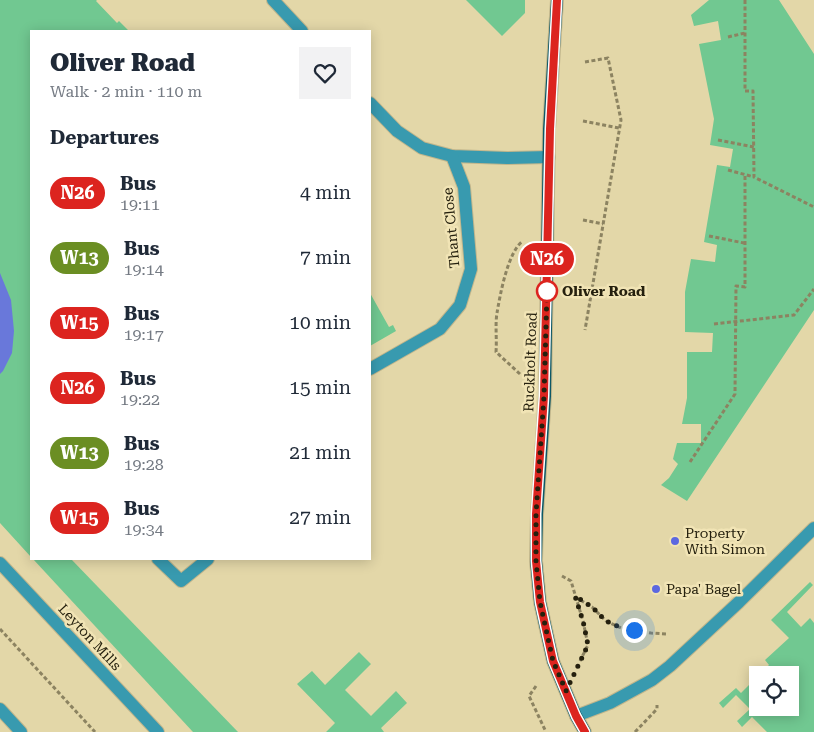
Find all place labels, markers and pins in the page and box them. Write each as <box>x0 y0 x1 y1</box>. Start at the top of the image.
marker: Oliver Road <box>536 280 558 302</box>
place label: Oliver Road <box>562 283 646 299</box>
place label: Property With Simon <box>685 525 765 557</box>
marker: Property With Simon <box>669 535 681 547</box>
place label: Papa' Bagel <box>666 581 742 597</box>
marker: Papa' Bagel <box>650 583 662 595</box>

